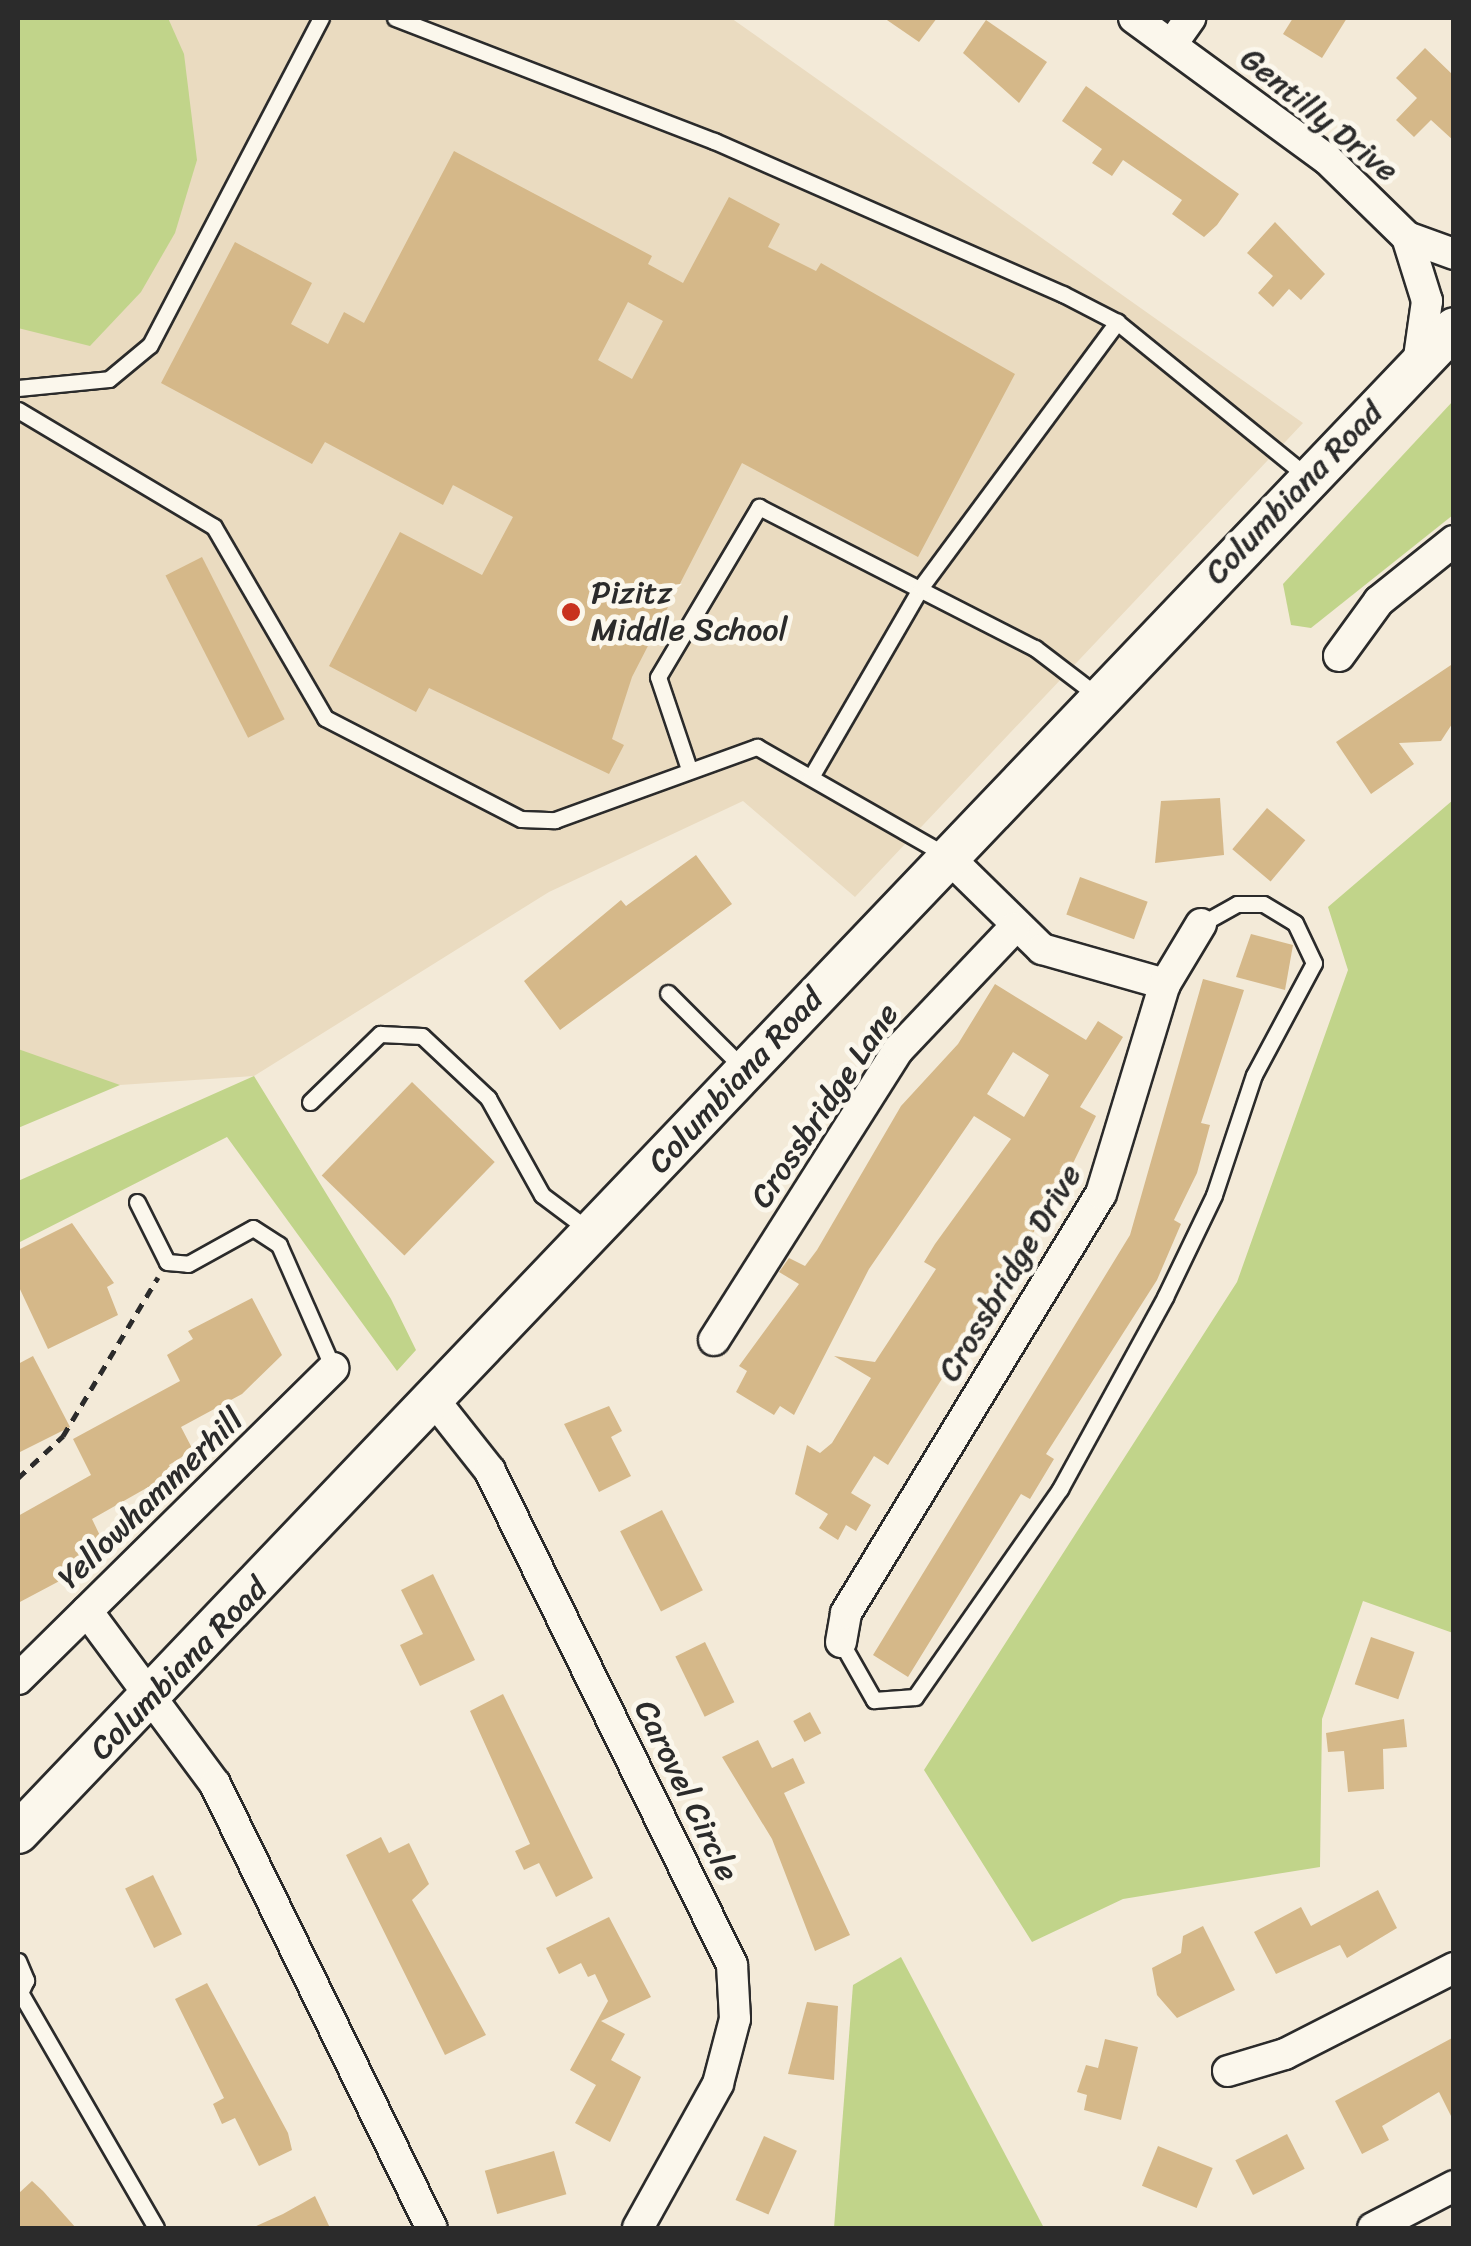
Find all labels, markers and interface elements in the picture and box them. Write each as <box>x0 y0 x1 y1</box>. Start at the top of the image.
street label: Gentilly Drive <box>1232 40 1406 190</box>
street label: Columbiana Road <box>1197 394 1391 592</box>
place label: Pizitz Middle School <box>591 575 788 650</box>
marker: Pizitz Middle School <box>560 601 582 623</box>
street label: Columbiana Road <box>640 980 832 1182</box>
street label: Crossbridge Lane <box>743 997 907 1215</box>
street label: Crossbridge Drive <box>930 1158 1090 1388</box>
street label: Yellowhammerhill <box>50 1401 252 1597</box>
street label: Columbiana Road <box>82 1570 276 1768</box>
street label: Carovel Circle <box>626 1694 746 1888</box>

